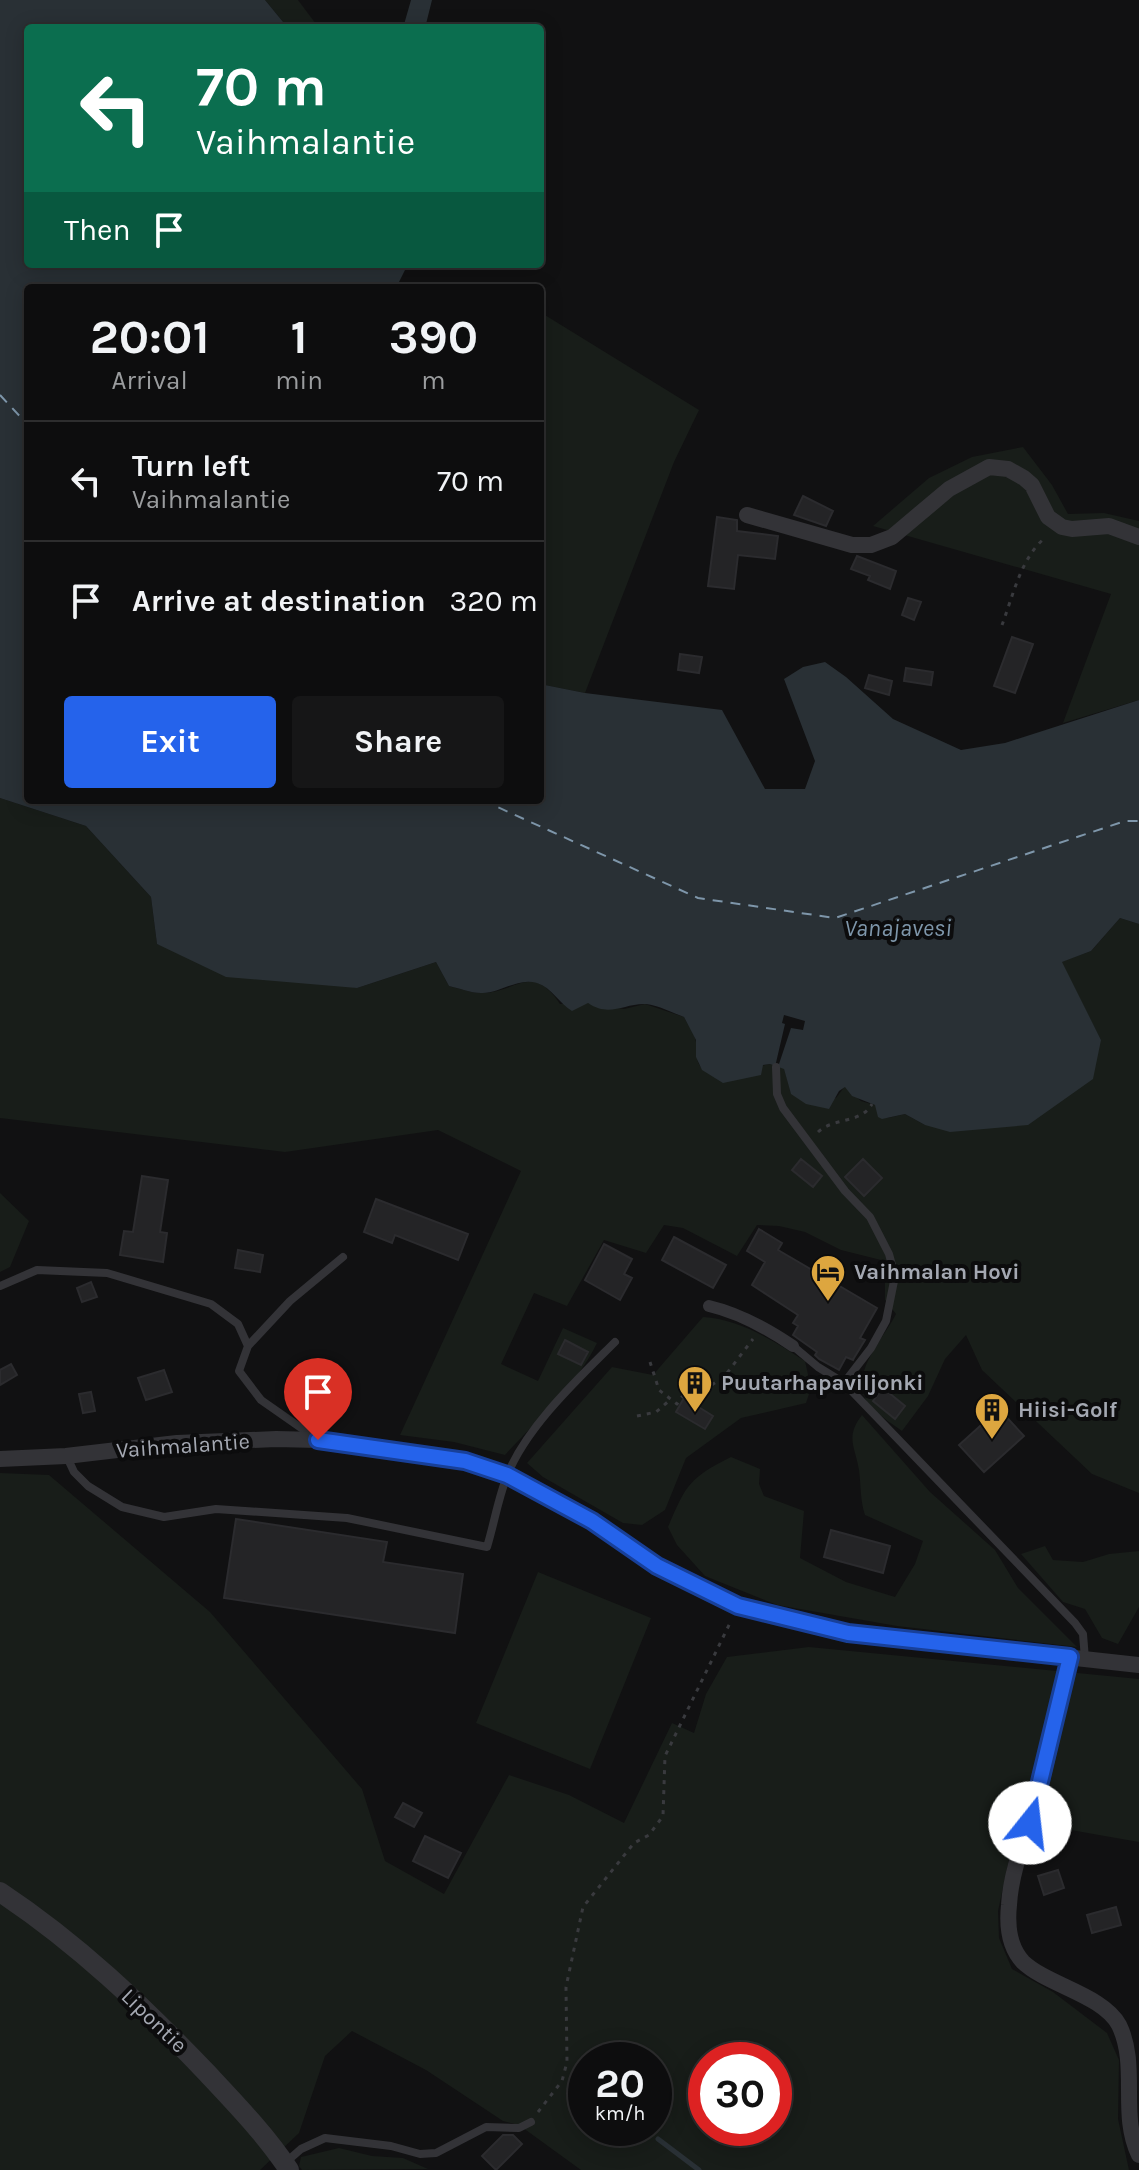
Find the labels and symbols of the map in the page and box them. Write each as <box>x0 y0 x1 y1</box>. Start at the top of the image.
water label: Vanajavesi <box>844 914 952 942</box>
hotel icon: Vaihmalan Hovi <box>809 1253 847 1303</box>
place label: Vaihmalan Hovi <box>854 1259 1019 1285</box>
pin <box>284 1358 352 1440</box>
building icon: Puutarhapaviljonki <box>676 1364 714 1414</box>
place label: Puutarhapaviljonki <box>721 1370 924 1396</box>
building icon: Hiisi-Golf <box>973 1391 1011 1441</box>
place label: Hiisi-Golf <box>1018 1397 1118 1423</box>
street label: Vaihmalantie <box>115 1428 251 1464</box>
position arrow <box>988 1781 1072 1865</box>
street label: Lipontie <box>116 1983 192 2059</box>
speed limit sign: 30 <box>688 2042 792 2146</box>

